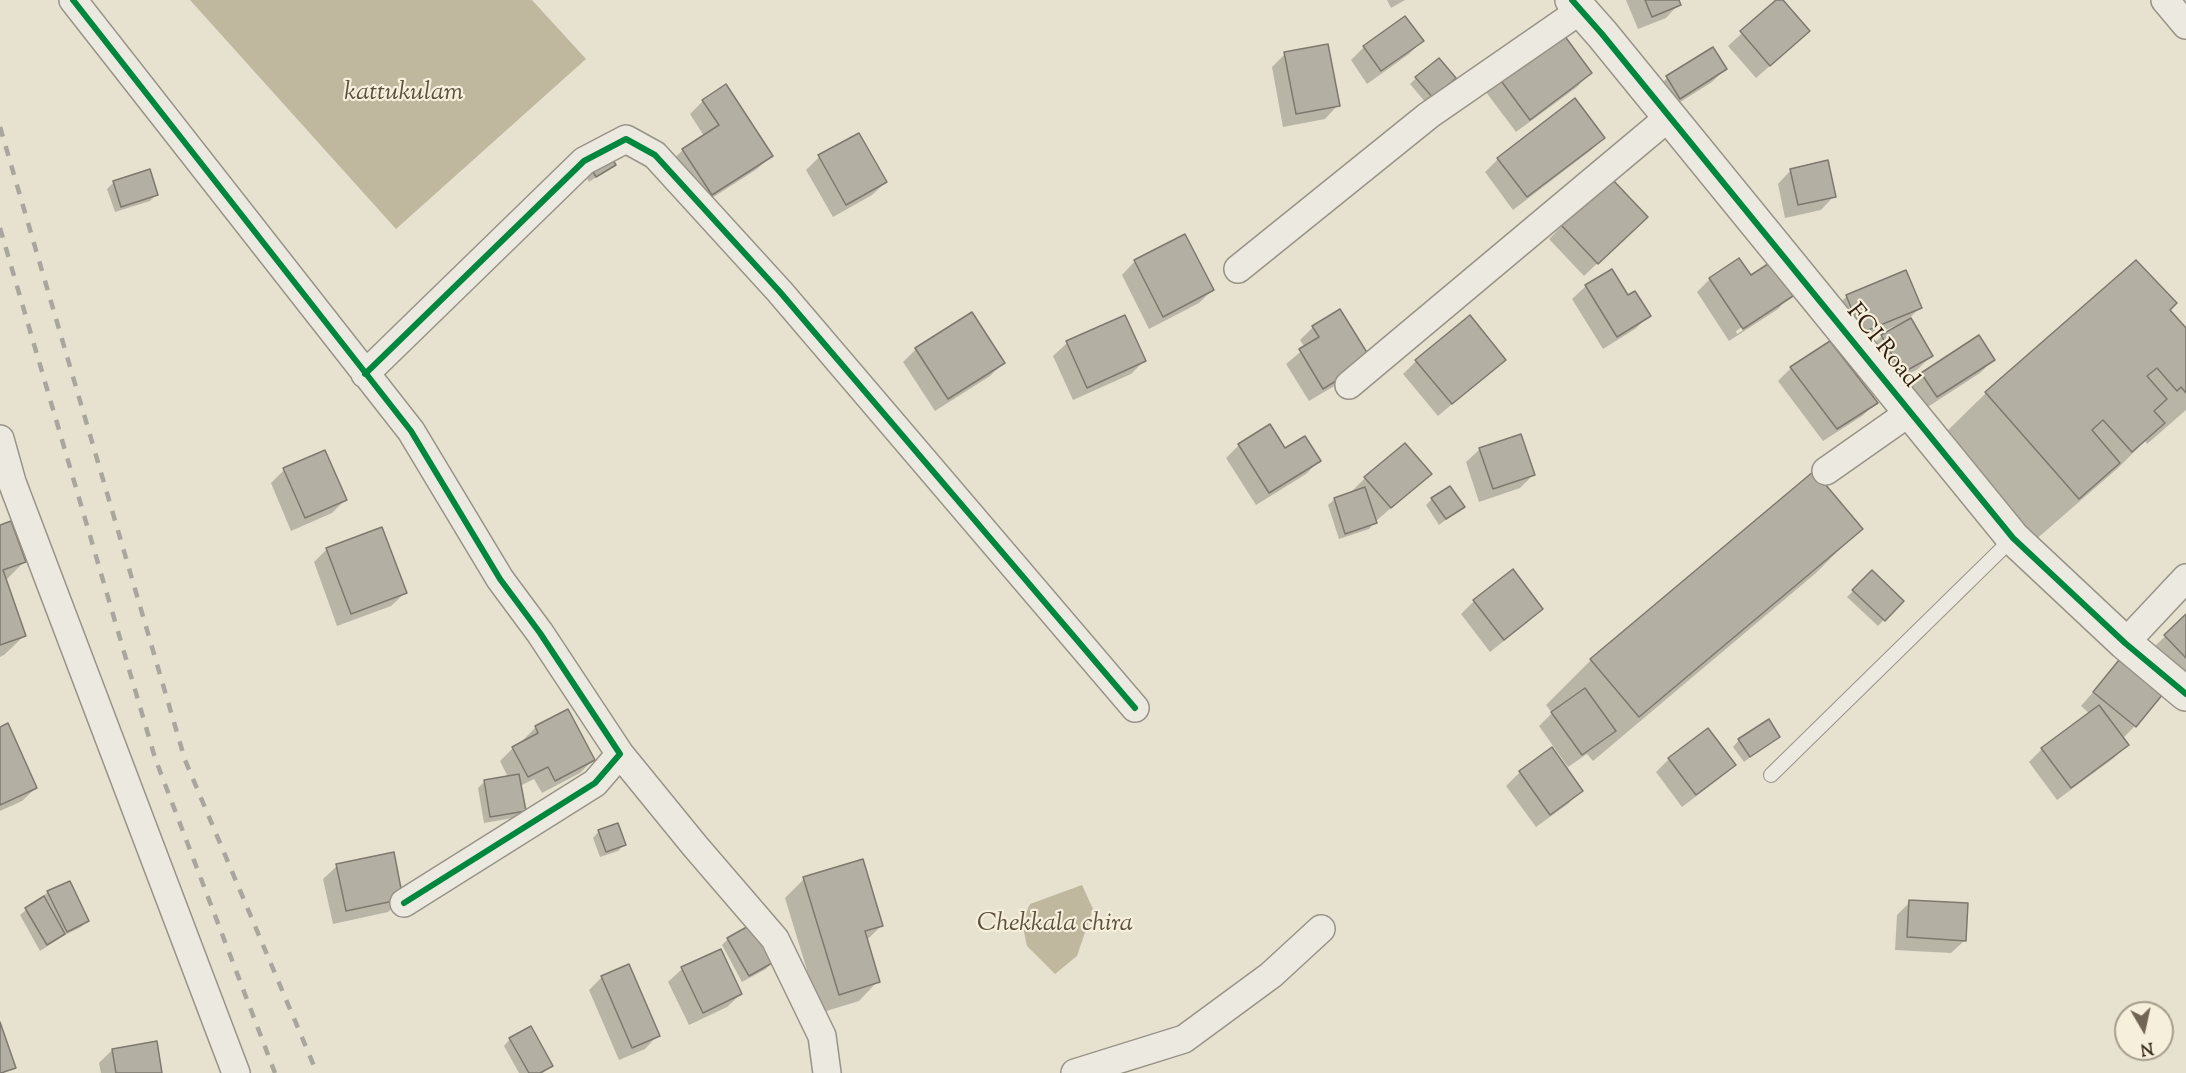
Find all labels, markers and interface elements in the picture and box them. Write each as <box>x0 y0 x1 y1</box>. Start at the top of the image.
water label: kattukulam <box>344 79 464 111</box>
street label: FCI Road <box>1838 299 1924 395</box>
water label: Chekkala chira <box>977 910 1133 942</box>
north arrow <box>2114 1001 2174 1061</box>
text: N <box>2138 1035 2155 1060</box>

